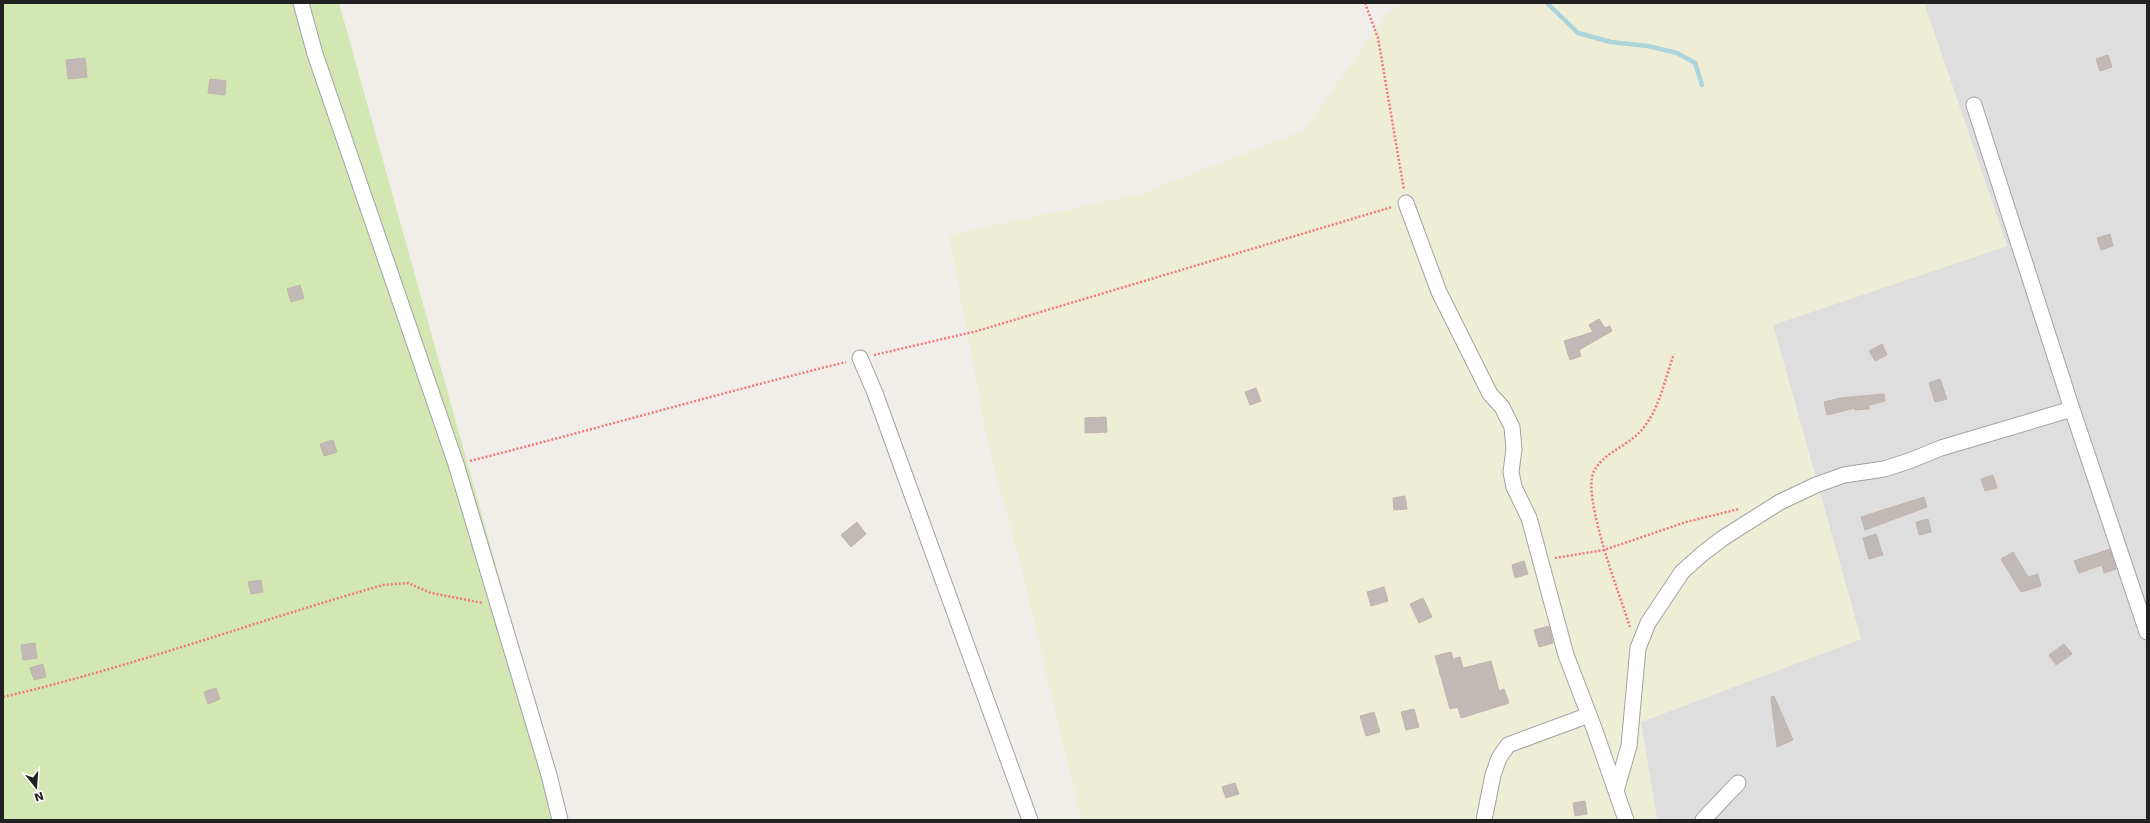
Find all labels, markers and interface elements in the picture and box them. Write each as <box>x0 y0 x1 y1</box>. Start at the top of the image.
north arrow <box>16 767 56 807</box>
text: N <box>32 789 45 804</box>

